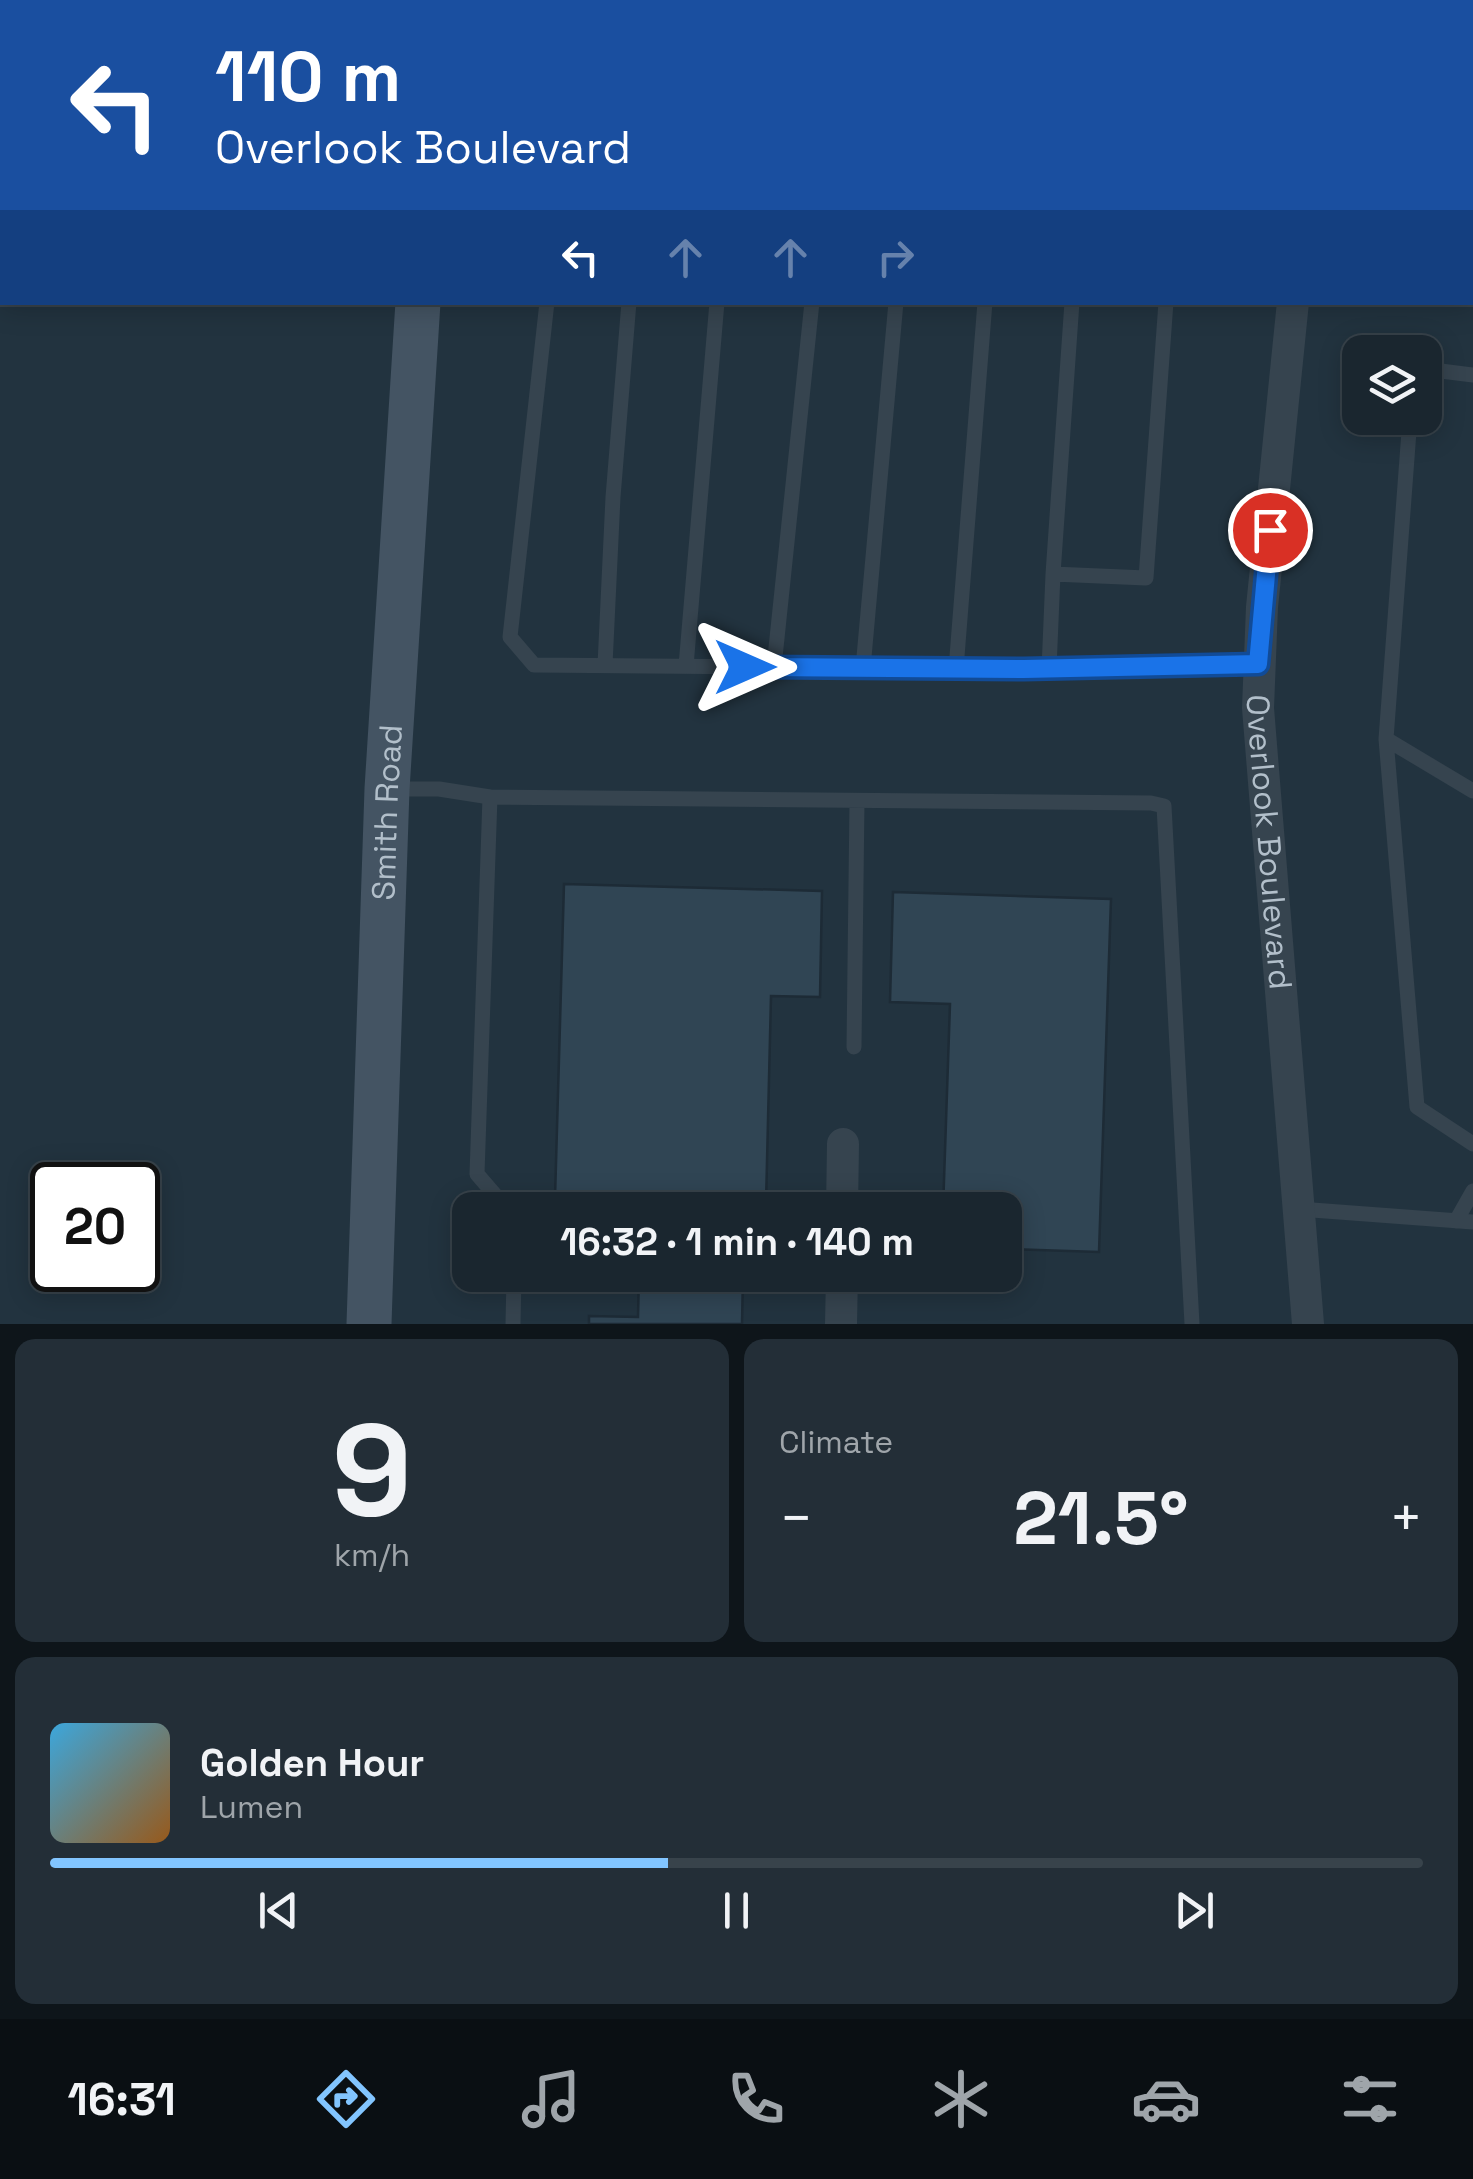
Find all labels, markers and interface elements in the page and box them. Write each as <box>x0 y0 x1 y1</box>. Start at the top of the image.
text: 110 m <box>215 32 401 121</box>
icon: left <box>50 40 180 170</box>
text: Overlook Boulevard <box>215 119 631 176</box>
icon: left <box>553 230 608 285</box>
icon: ahead <box>658 230 713 285</box>
icon: ahead <box>763 230 818 285</box>
icon: right <box>868 230 923 285</box>
map controls <box>1342 335 1442 435</box>
button: layers <box>1342 335 1442 435</box>
pin <box>1228 488 1313 573</box>
icon: arrive <box>1243 503 1298 558</box>
position arrow <box>693 615 797 719</box>
street label: Overlook Boulevard <box>1238 694 1301 991</box>
street label: Smith Road <box>363 723 411 901</box>
speed limit sign: 20 <box>30 1162 160 1292</box>
text: 16:32 · 1 min · 140 m <box>560 1218 914 1266</box>
text: 9 <box>332 1387 412 1553</box>
text: Climate <box>779 1422 893 1462</box>
text: 21.5° <box>1013 1470 1189 1566</box>
text: − <box>779 1483 813 1553</box>
text: + <box>1389 1483 1423 1553</box>
text: km/h <box>334 1535 410 1575</box>
text: Golden Hour <box>200 1739 424 1787</box>
text: Lumen <box>200 1787 303 1827</box>
icon: previous <box>251 1883 306 1938</box>
icon: pause <box>709 1883 764 1938</box>
icon: next <box>1167 1883 1222 1938</box>
icon: directions <box>311 2064 381 2134</box>
icon: music <box>516 2064 586 2134</box>
icon: phone <box>721 2064 791 2134</box>
icon: climate <box>926 2064 996 2134</box>
icon: car <box>1131 2064 1201 2134</box>
icon: filters <box>1335 2064 1405 2134</box>
text: 16:31 <box>67 2071 176 2128</box>

